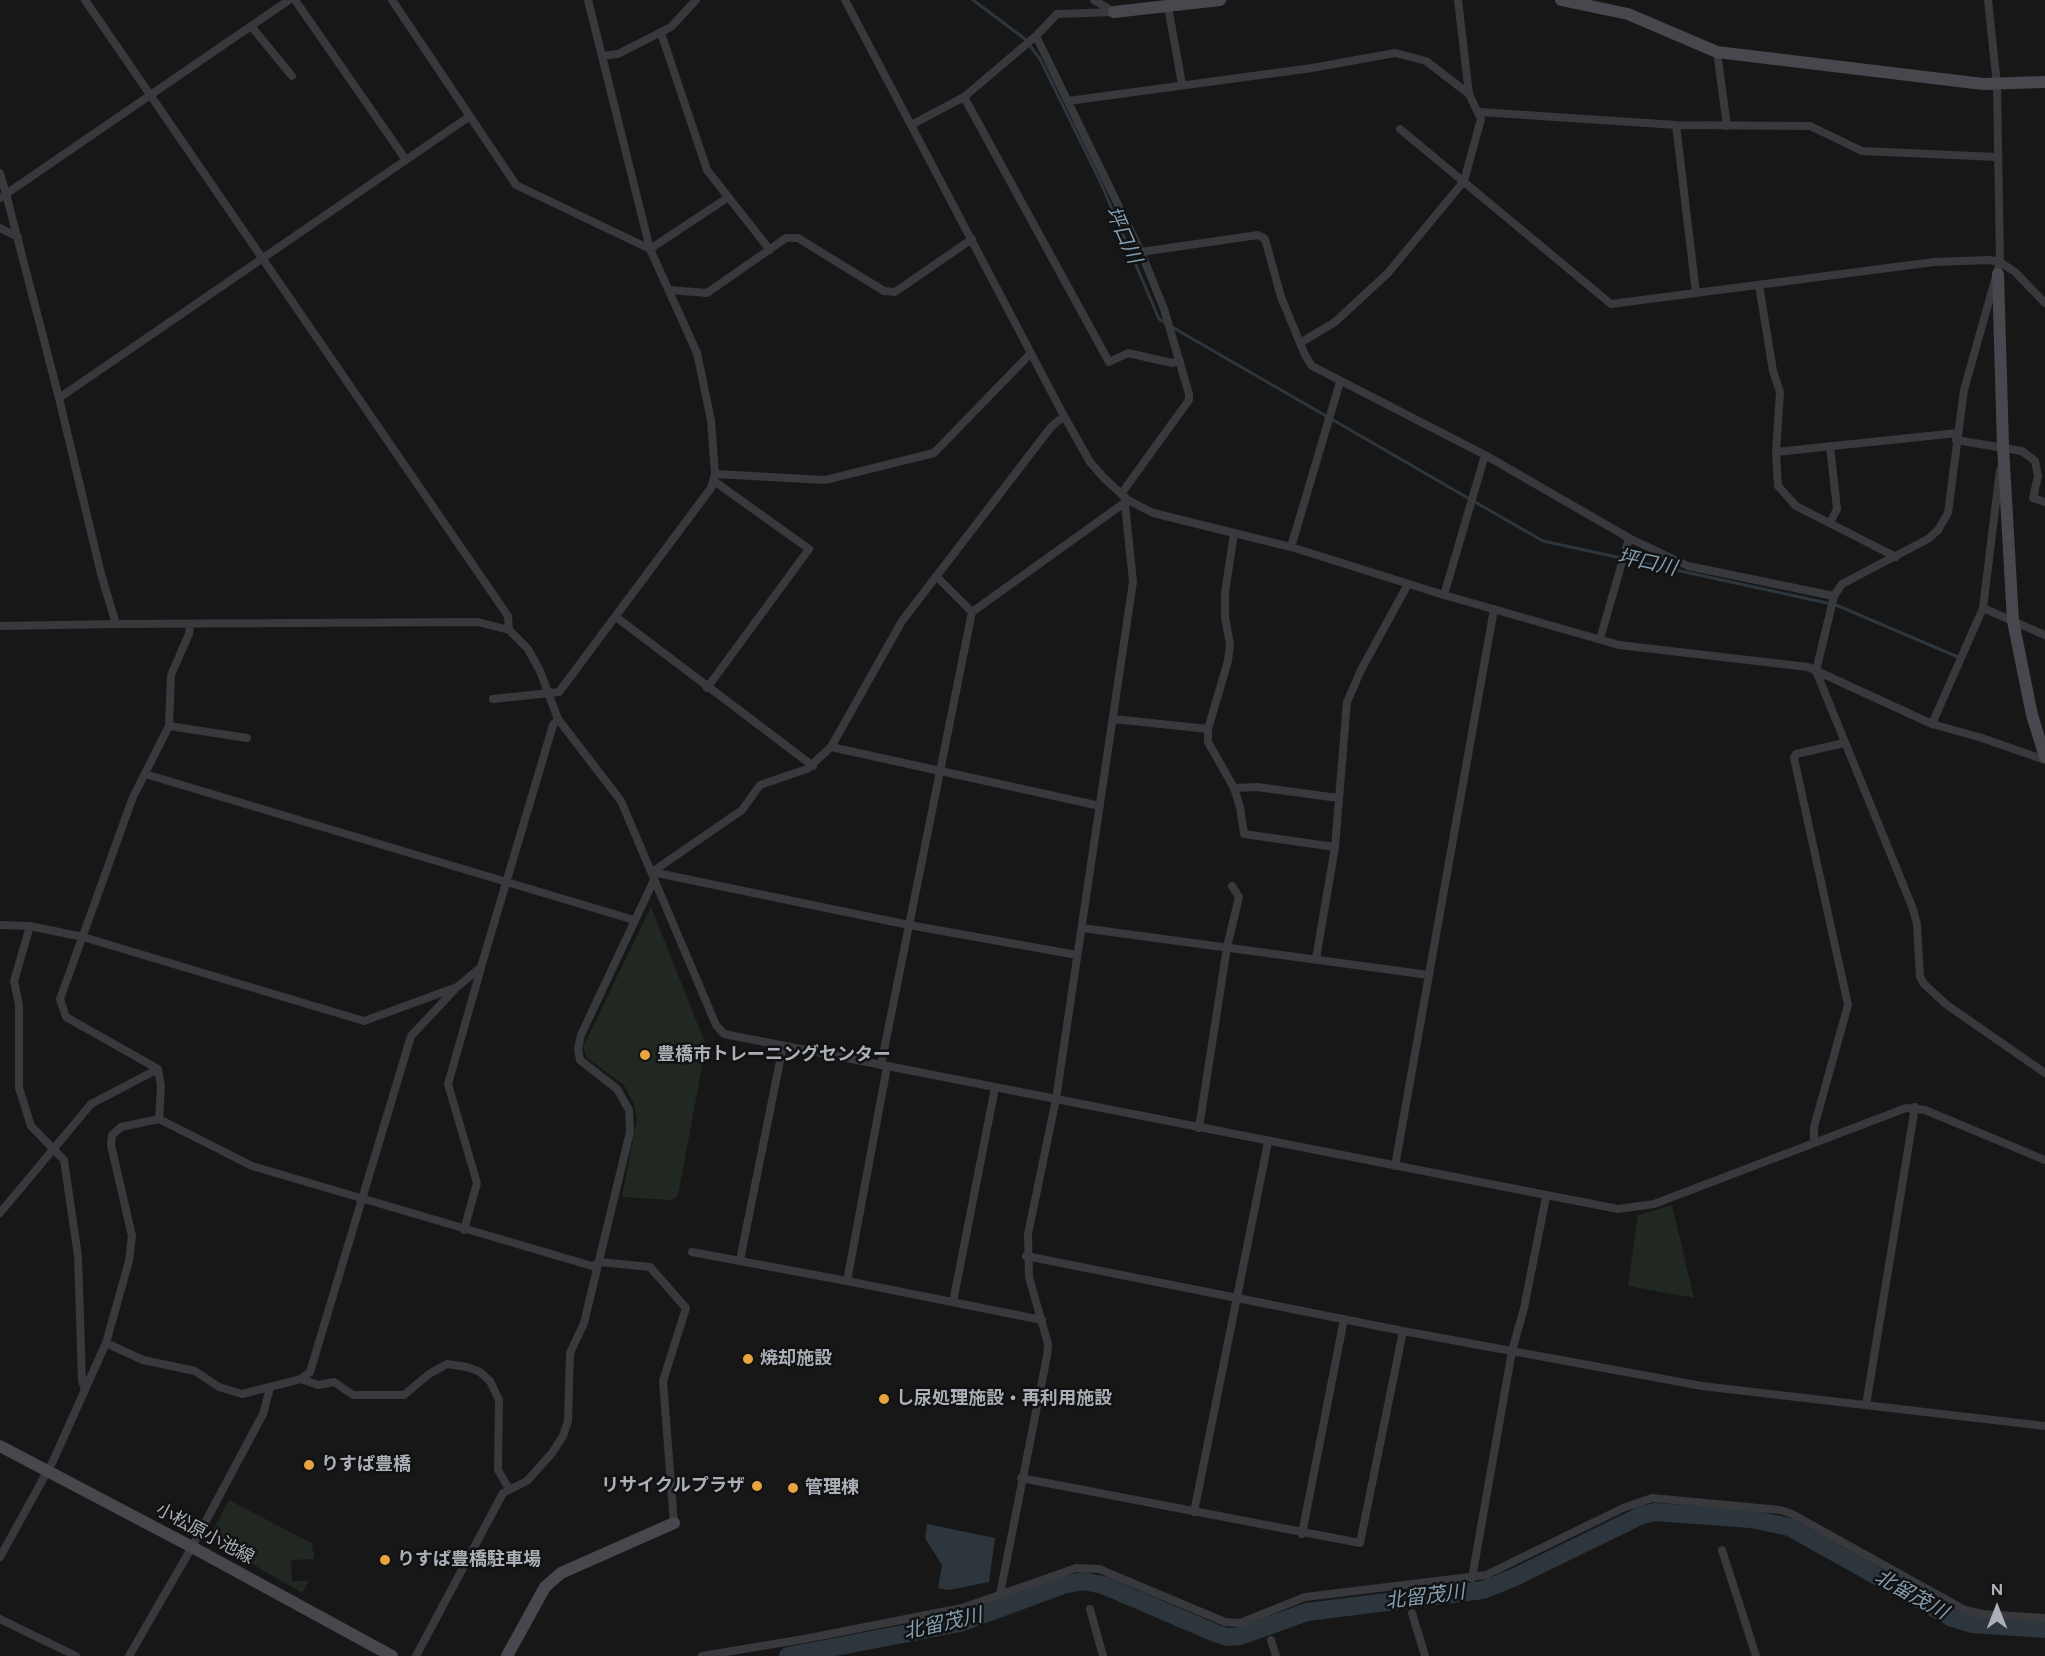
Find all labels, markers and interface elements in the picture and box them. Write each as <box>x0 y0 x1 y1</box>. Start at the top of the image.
water label: 坪口川 <box>1100 203 1146 267</box>
water label: 坪口川 <box>1615 545 1679 581</box>
place label: 豊橋市トレーニングセンター <box>657 1044 891 1066</box>
marker: 豊橋市トレーニングセンター <box>638 1048 652 1062</box>
place label: 焼却施設 <box>760 1348 832 1370</box>
marker: 焼却施設 <box>741 1352 755 1366</box>
place label: し尿処理施設・再利用施設 <box>896 1388 1112 1410</box>
marker: し尿処理施設・再利用施設 <box>877 1392 891 1406</box>
place label: りすぱ豊橋 <box>321 1454 411 1476</box>
marker: りすぱ豊橋 <box>302 1458 316 1472</box>
place label: リサイクルプラザ <box>601 1475 745 1497</box>
place label: 管理棟 <box>805 1477 859 1499</box>
marker: リサイクルプラザ <box>750 1479 764 1493</box>
marker: 管理棟 <box>786 1481 800 1495</box>
street label: 小松原小池線 <box>152 1499 258 1569</box>
place label: りすぱ豊橋駐車場 <box>397 1549 541 1571</box>
marker: りすぱ豊橋駐車場 <box>378 1553 392 1567</box>
water label: 北留茂川 <box>1870 1565 1952 1625</box>
north arrow <box>1967 1578 2027 1638</box>
water label: 北留茂川 <box>1384 1580 1466 1614</box>
text: N <box>1991 1580 2003 1599</box>
water label: 北留茂川 <box>901 1603 985 1645</box>

